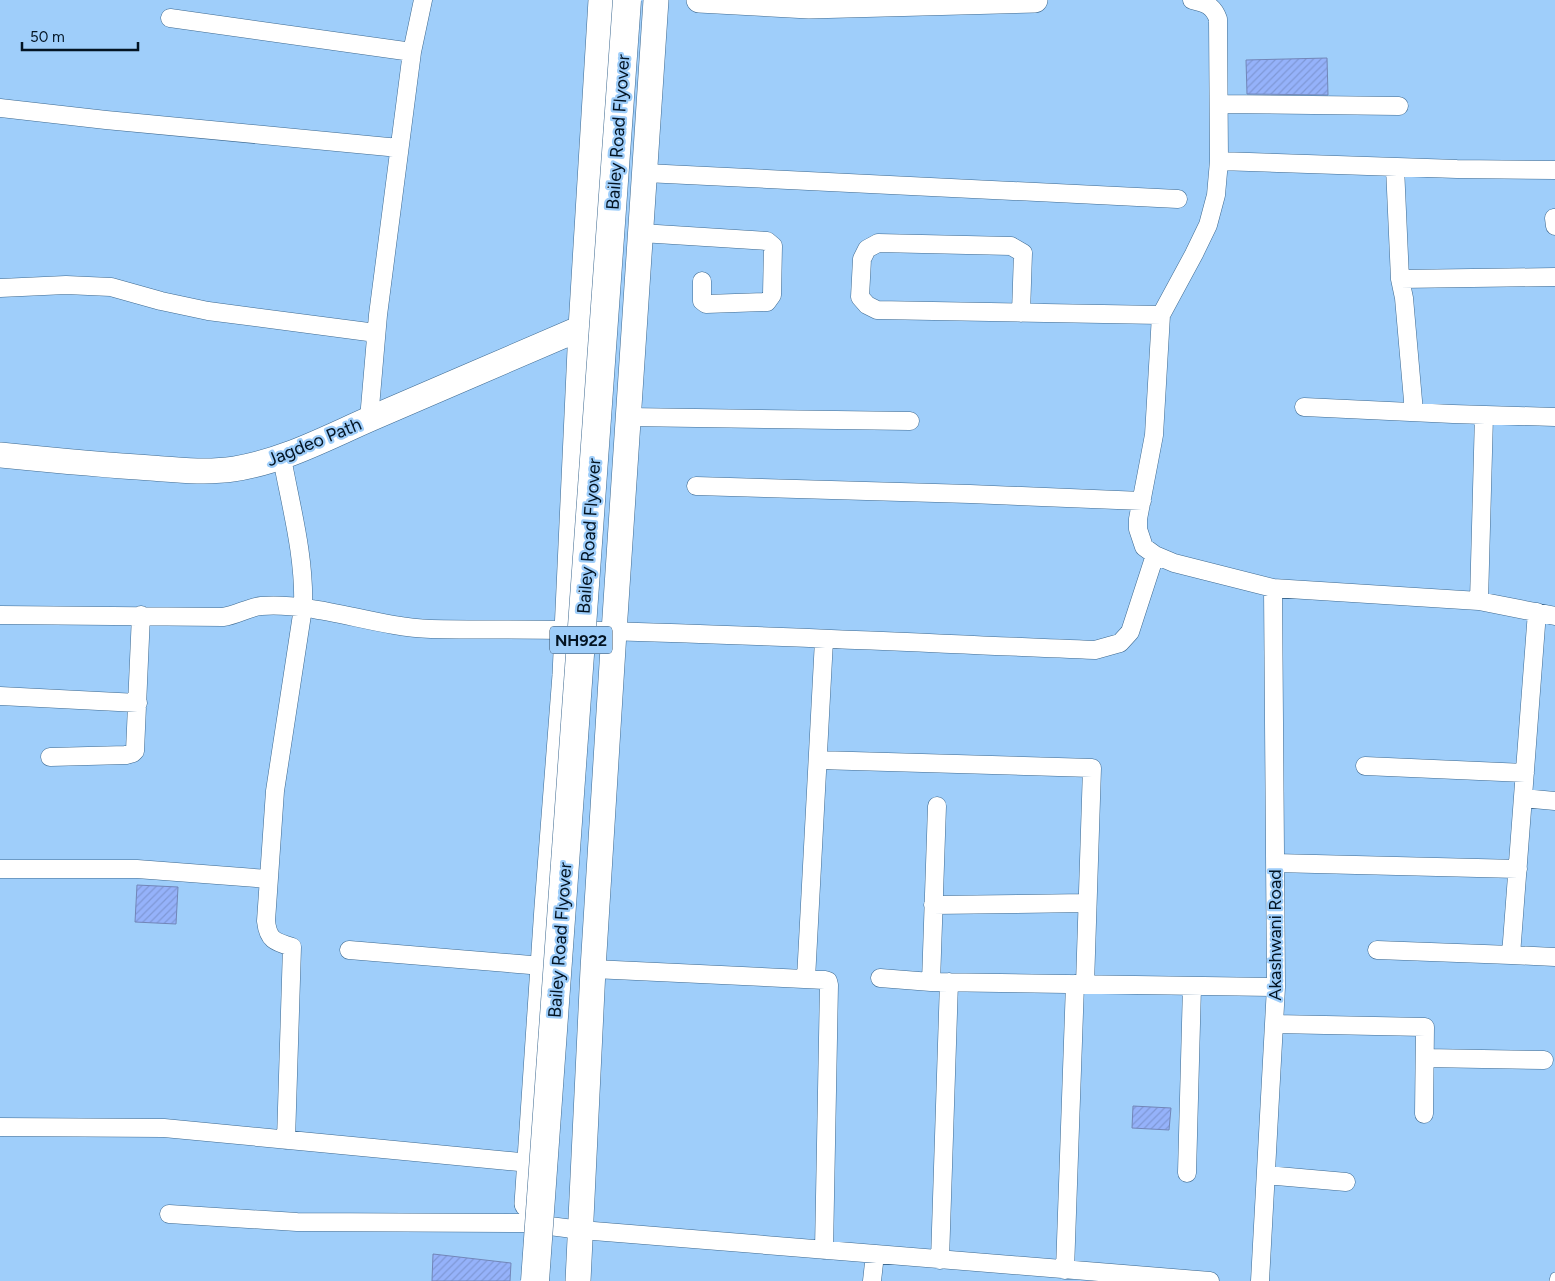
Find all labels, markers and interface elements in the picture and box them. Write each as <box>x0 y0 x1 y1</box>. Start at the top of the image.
scale bar <box>22 20 139 52</box>
text: 50 m <box>30 28 65 46</box>
street label: Bailey Road Flyover <box>602 53 634 211</box>
street label: Jagdeo Path <box>263 413 365 471</box>
street label: Bailey Road Flyover <box>573 457 605 615</box>
road number: NH922 <box>550 626 612 654</box>
street label: Bailey Road Flyover <box>544 861 576 1019</box>
street label: Akashwani Road <box>1264 869 1286 1001</box>

